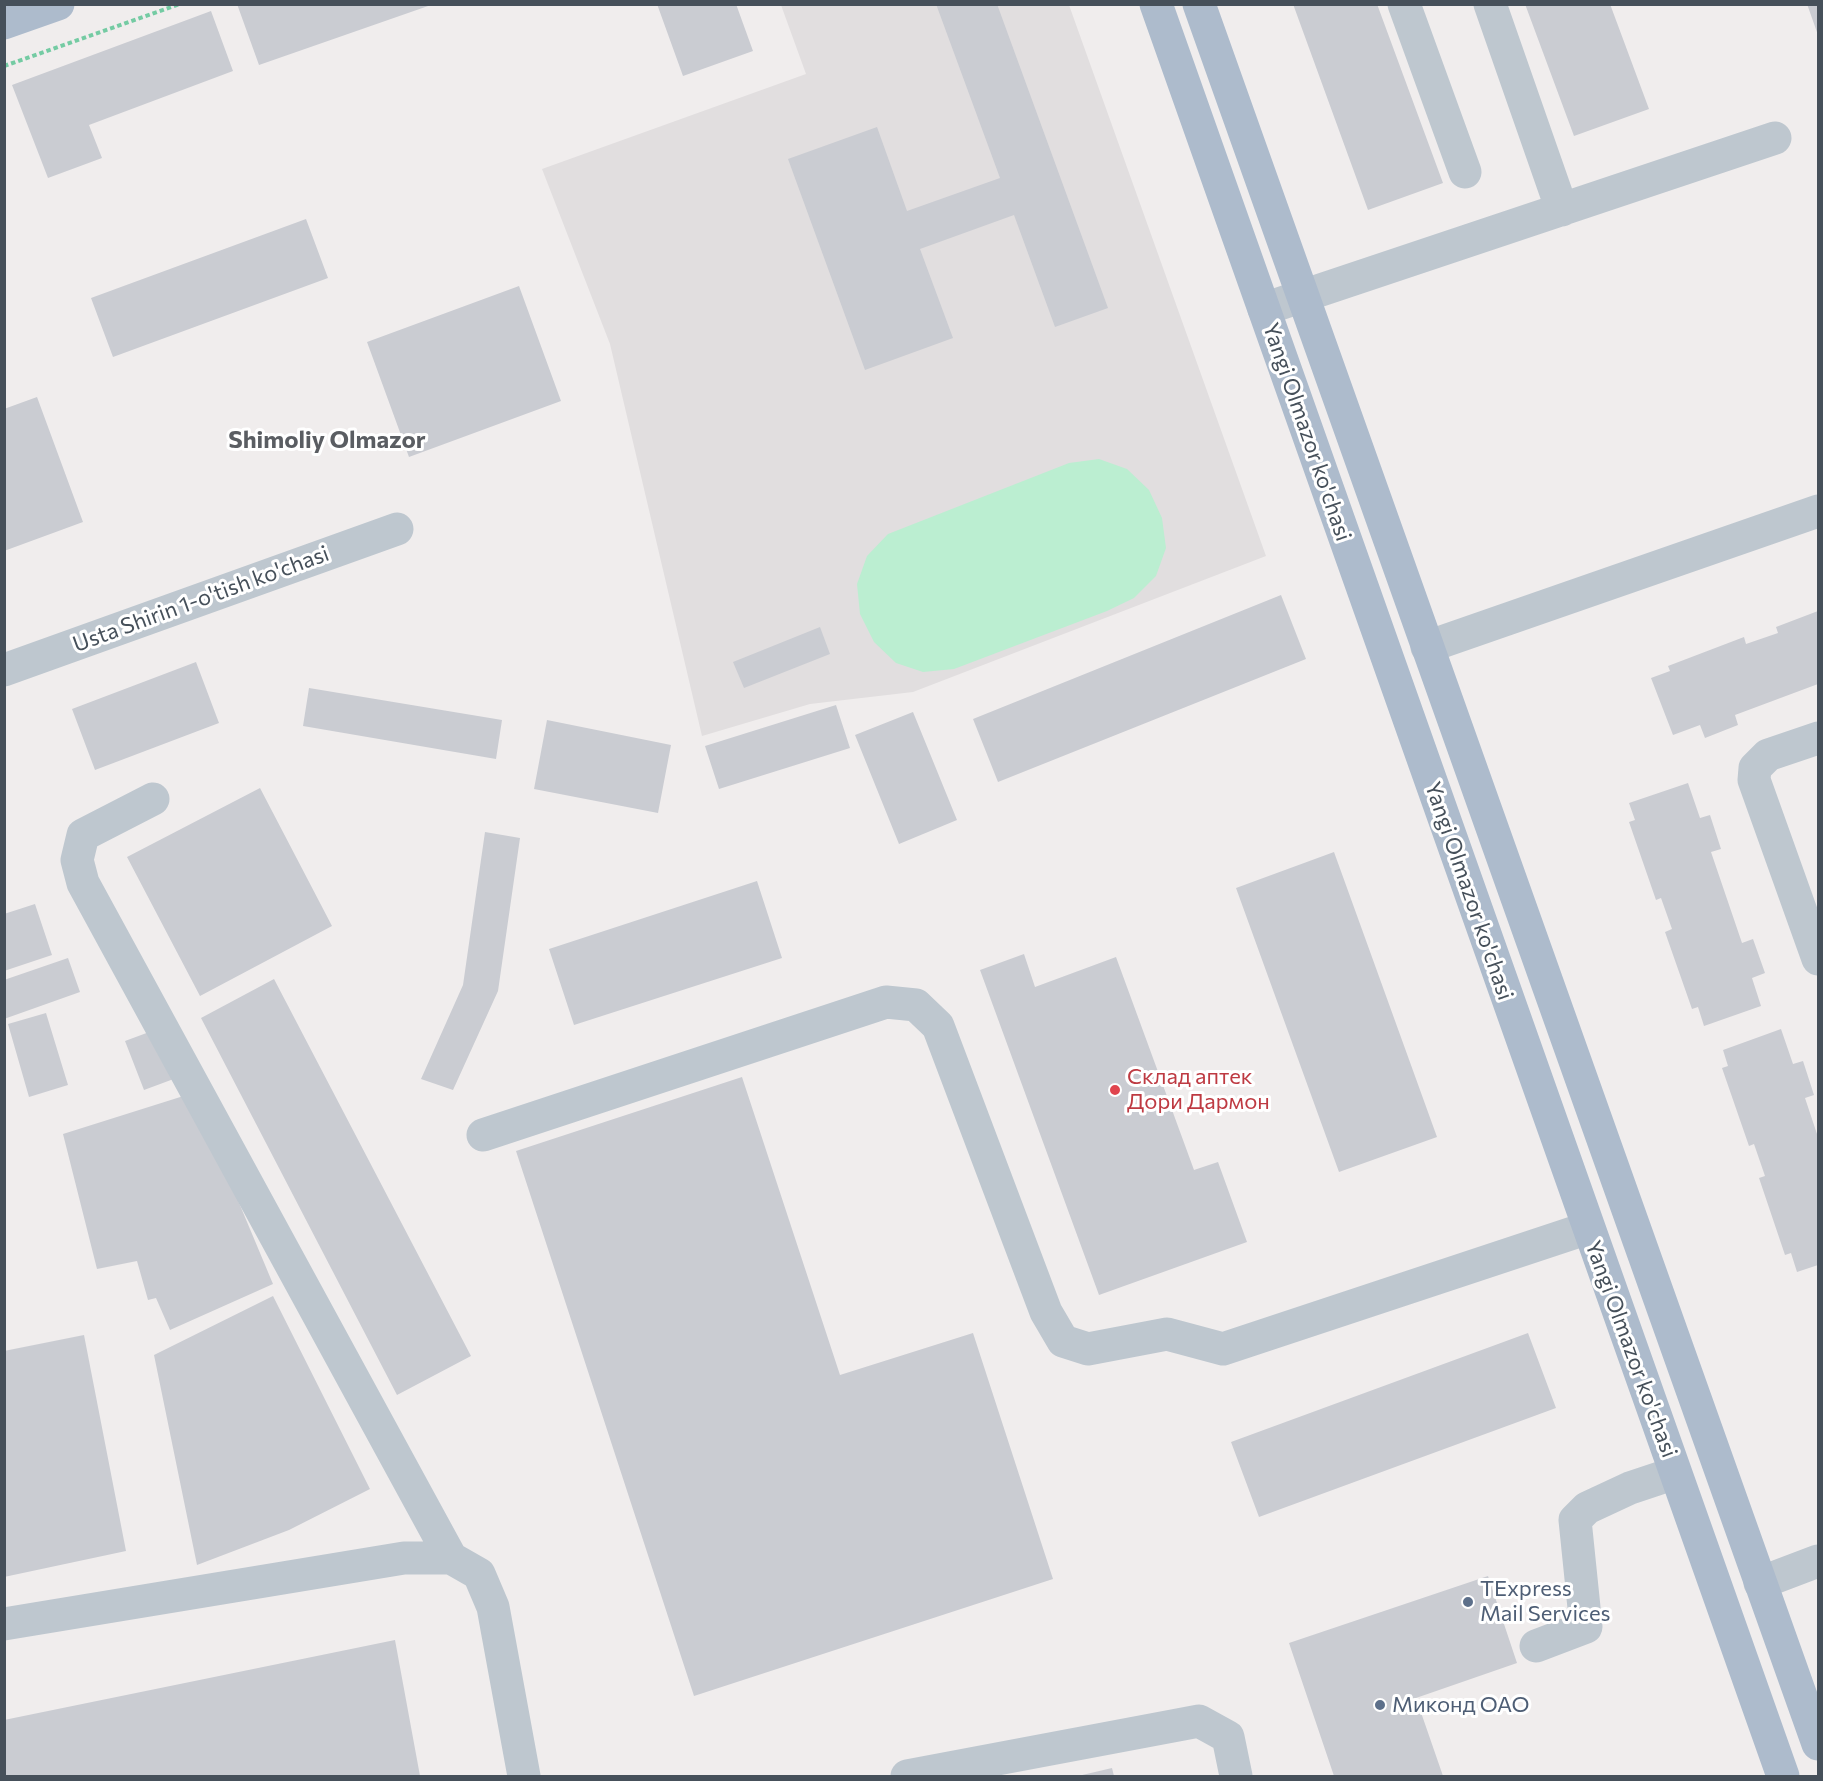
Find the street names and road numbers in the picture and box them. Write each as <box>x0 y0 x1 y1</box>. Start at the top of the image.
street label: Yangi Olmazor ko'chasi <box>1257 319 1357 545</box>
street label: Usta Shirin 1-o'tish ko'chasi <box>69 540 333 658</box>
street label: Yangi Olmazor ko'chasi <box>1419 778 1519 1004</box>
street label: Yangi Olmazor ko'chasi <box>1579 1237 1683 1461</box>

